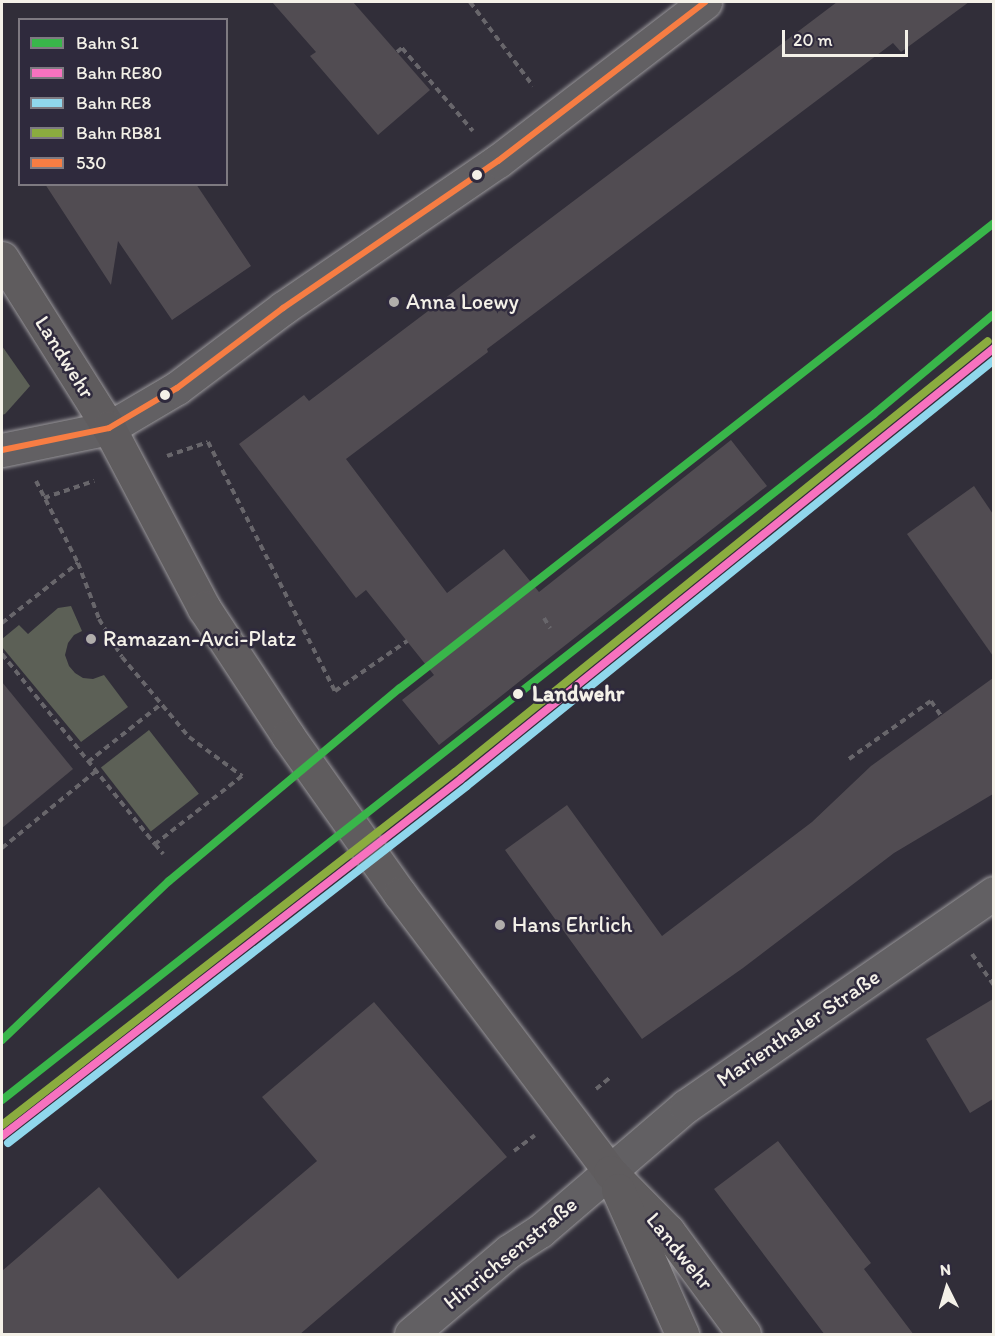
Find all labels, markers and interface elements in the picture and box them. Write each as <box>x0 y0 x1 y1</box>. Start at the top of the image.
legend <box>18 18 228 186</box>
scale bar <box>785 18 911 56</box>
text: 20 m <box>793 29 833 51</box>
text: Bahn S1 <box>76 32 139 54</box>
text: Bahn RE80 <box>76 62 162 84</box>
text: Bahn RE8 <box>76 92 151 114</box>
text: Bahn RB81 <box>76 122 162 144</box>
text: 530 <box>76 152 106 174</box>
unlabelled marker <box>471 169 483 181</box>
place label: Anna Loewy <box>406 289 519 315</box>
marker: Anna Loewy <box>387 295 401 309</box>
street label: Landwehr <box>29 311 101 403</box>
unlabelled marker <box>159 389 171 401</box>
place label: Ramazan-Avci-Platz <box>103 626 296 652</box>
marker: Ramazan-Avci-Platz <box>84 632 98 646</box>
place label: Landwehr <box>532 681 624 707</box>
marker: Landwehr <box>509 685 527 703</box>
place label: Hans Ehrlich <box>512 912 632 938</box>
marker: Hans Ehrlich <box>493 918 507 932</box>
street label: Marienthaler Straße <box>711 963 885 1093</box>
street label: Hinrichsenstraße <box>438 1191 582 1315</box>
street label: Landwehr <box>641 1207 719 1295</box>
north arrow <box>917 1258 977 1318</box>
text: N <box>939 1260 952 1280</box>

